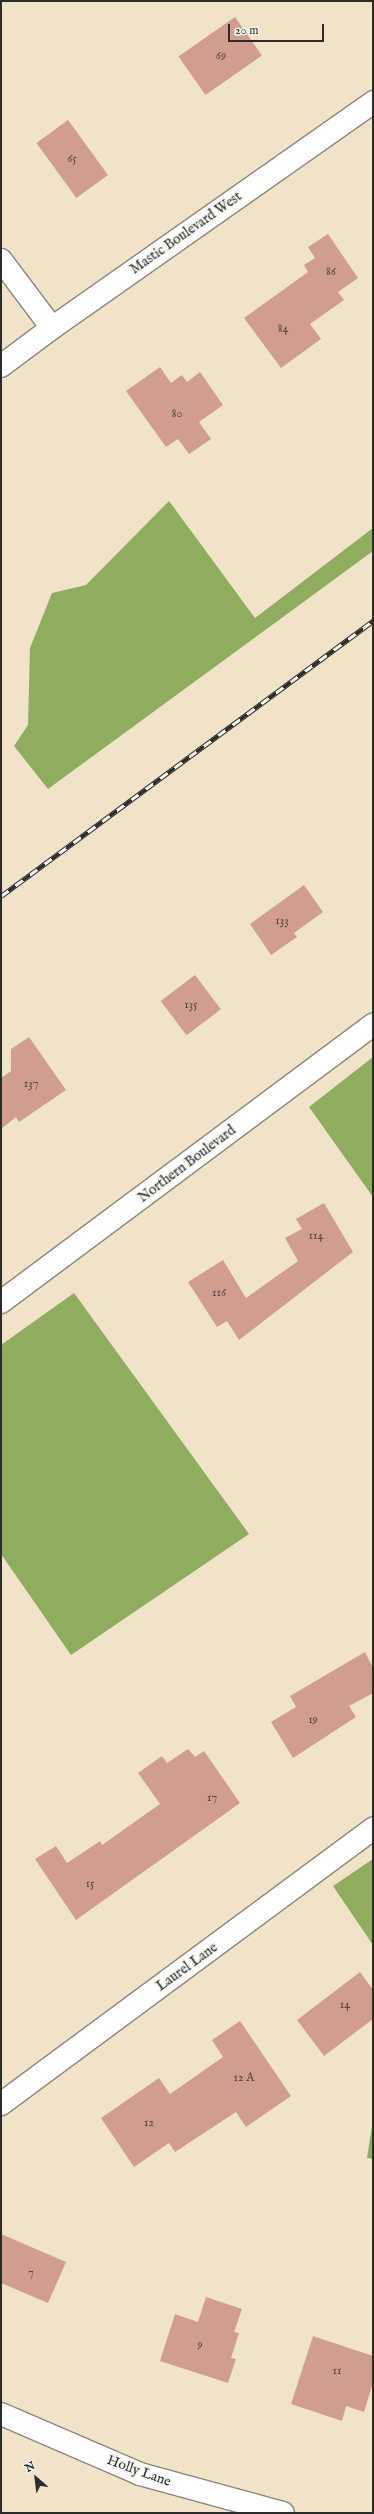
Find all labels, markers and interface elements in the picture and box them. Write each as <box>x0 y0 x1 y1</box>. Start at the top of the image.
scale bar <box>230 16 326 42</box>
text: 20 m <box>235 23 258 38</box>
house number: 69 <box>216 49 226 63</box>
house number: 65 <box>67 152 77 166</box>
street label: Mastic Boulevard West <box>127 188 245 278</box>
house number: 86 <box>326 265 336 279</box>
house number: 84 <box>278 322 288 336</box>
house number: 80 <box>172 407 182 421</box>
house number: 133 <box>275 914 289 928</box>
house number: 135 <box>184 998 198 1012</box>
house number: 137 <box>24 1077 38 1091</box>
street label: Northern Boulevard <box>135 1122 239 1206</box>
house number: 114 <box>309 1229 323 1243</box>
house number: 116 <box>212 1286 226 1300</box>
house number: 19 <box>308 1713 318 1727</box>
house number: 17 <box>207 1791 217 1805</box>
house number: 15 <box>86 1877 94 1891</box>
street label: Laurel Lane <box>153 1939 221 1995</box>
house number: 14 <box>340 1998 350 2012</box>
house number: 12 A <box>234 2071 254 2085</box>
house number: 12 <box>144 2116 154 2130</box>
house number: 7 <box>28 2266 34 2280</box>
house number: 9 <box>197 2338 203 2352</box>
house number: 11 <box>333 2364 341 2378</box>
street label: Holly Lane <box>105 2452 173 2490</box>
north arrow <box>16 2458 56 2498</box>
text: N <box>23 2459 38 2476</box>

